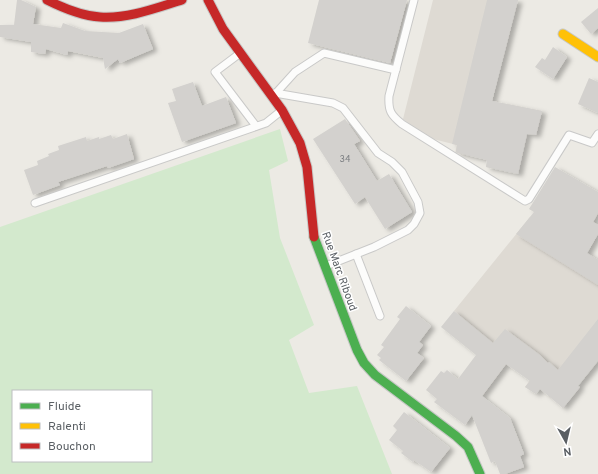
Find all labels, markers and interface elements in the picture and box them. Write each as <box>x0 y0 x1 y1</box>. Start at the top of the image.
house number: 34 <box>339 154 351 165</box>
street label: Rue Marc Riboud <box>318 230 360 313</box>
legend <box>12 390 152 462</box>
text: Fluide <box>48 399 81 415</box>
text: Ralenti <box>48 419 86 435</box>
north arrow <box>546 422 586 462</box>
text: Bouchon <box>48 439 96 455</box>
text: N <box>562 443 572 458</box>

